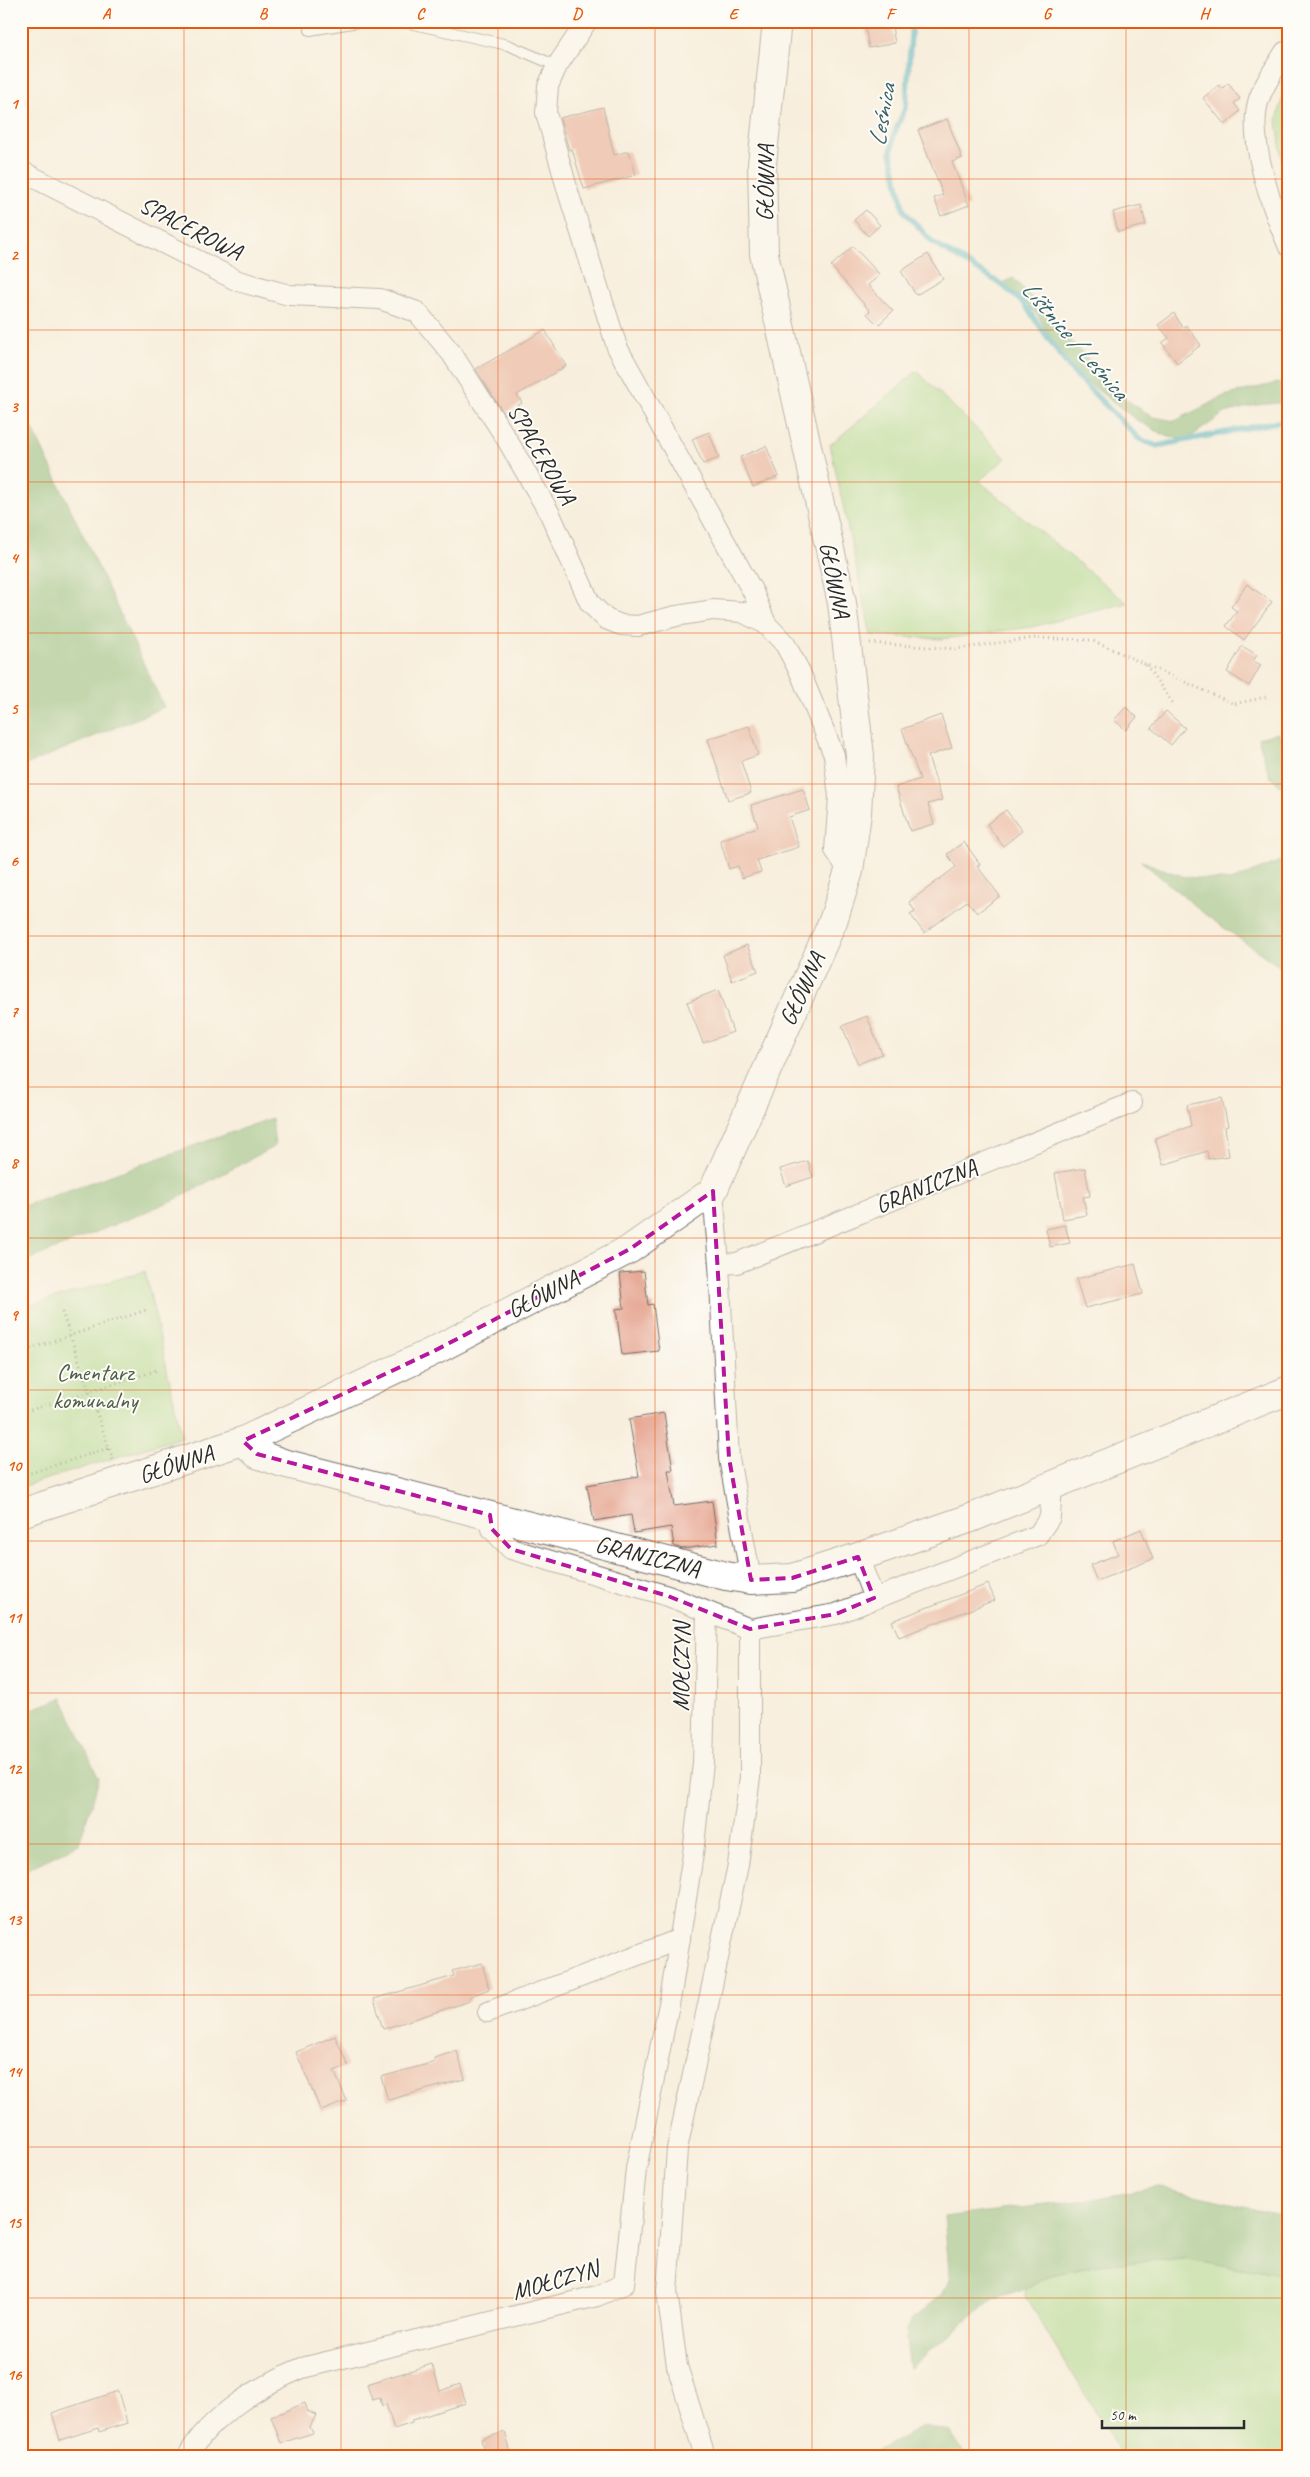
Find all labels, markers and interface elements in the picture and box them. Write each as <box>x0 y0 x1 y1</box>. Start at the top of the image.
text: A <box>102 4 112 24</box>
text: B <box>259 4 269 24</box>
text: C <box>416 4 426 24</box>
text: D <box>572 4 583 24</box>
text: E <box>729 4 740 24</box>
text: F <box>886 4 897 24</box>
text: G <box>1043 4 1053 24</box>
text: H <box>1199 4 1211 24</box>
water label: Leśnica <box>861 80 903 148</box>
text: 1 <box>10 94 19 114</box>
street label: GŁÓWNA <box>749 143 781 222</box>
street label: SPACEROWA <box>135 189 248 267</box>
text: 2 <box>10 245 19 265</box>
water label: Líštnice / Leśnica <box>1014 274 1137 408</box>
text: 3 <box>10 397 19 417</box>
street label: SPACEROWA <box>501 398 583 510</box>
street label: GŁÓWNA <box>813 539 857 621</box>
text: 4 <box>10 548 19 568</box>
text: 5 <box>11 699 20 719</box>
text: 6 <box>10 851 19 871</box>
street label: GŁÓWNA <box>772 947 832 1030</box>
text: 7 <box>10 1002 19 1022</box>
street label: GRANICZNA <box>871 1152 982 1220</box>
text: 8 <box>10 1153 19 1173</box>
street label: GŁÓWNA <box>502 1263 585 1325</box>
text: 9 <box>10 1305 19 1325</box>
park label: Cmentarz komunalny <box>53 1357 139 1415</box>
street label: GŁÓWNA <box>135 1438 218 1490</box>
text: 10 <box>7 1456 23 1476</box>
street label: GRANICZNA <box>592 1528 705 1584</box>
text: 11 <box>7 1608 23 1628</box>
street label: MOŁCZYN <box>665 1619 697 1711</box>
text: 12 <box>7 1759 23 1779</box>
text: 13 <box>7 1910 23 1930</box>
text: 14 <box>7 2062 23 2082</box>
text: 15 <box>7 2213 23 2233</box>
street label: MOŁCZYN <box>508 2252 605 2307</box>
text: 16 <box>7 2365 23 2385</box>
scale bar <box>1102 2397 1245 2429</box>
text: 50 m <box>1110 2406 1137 2425</box>

